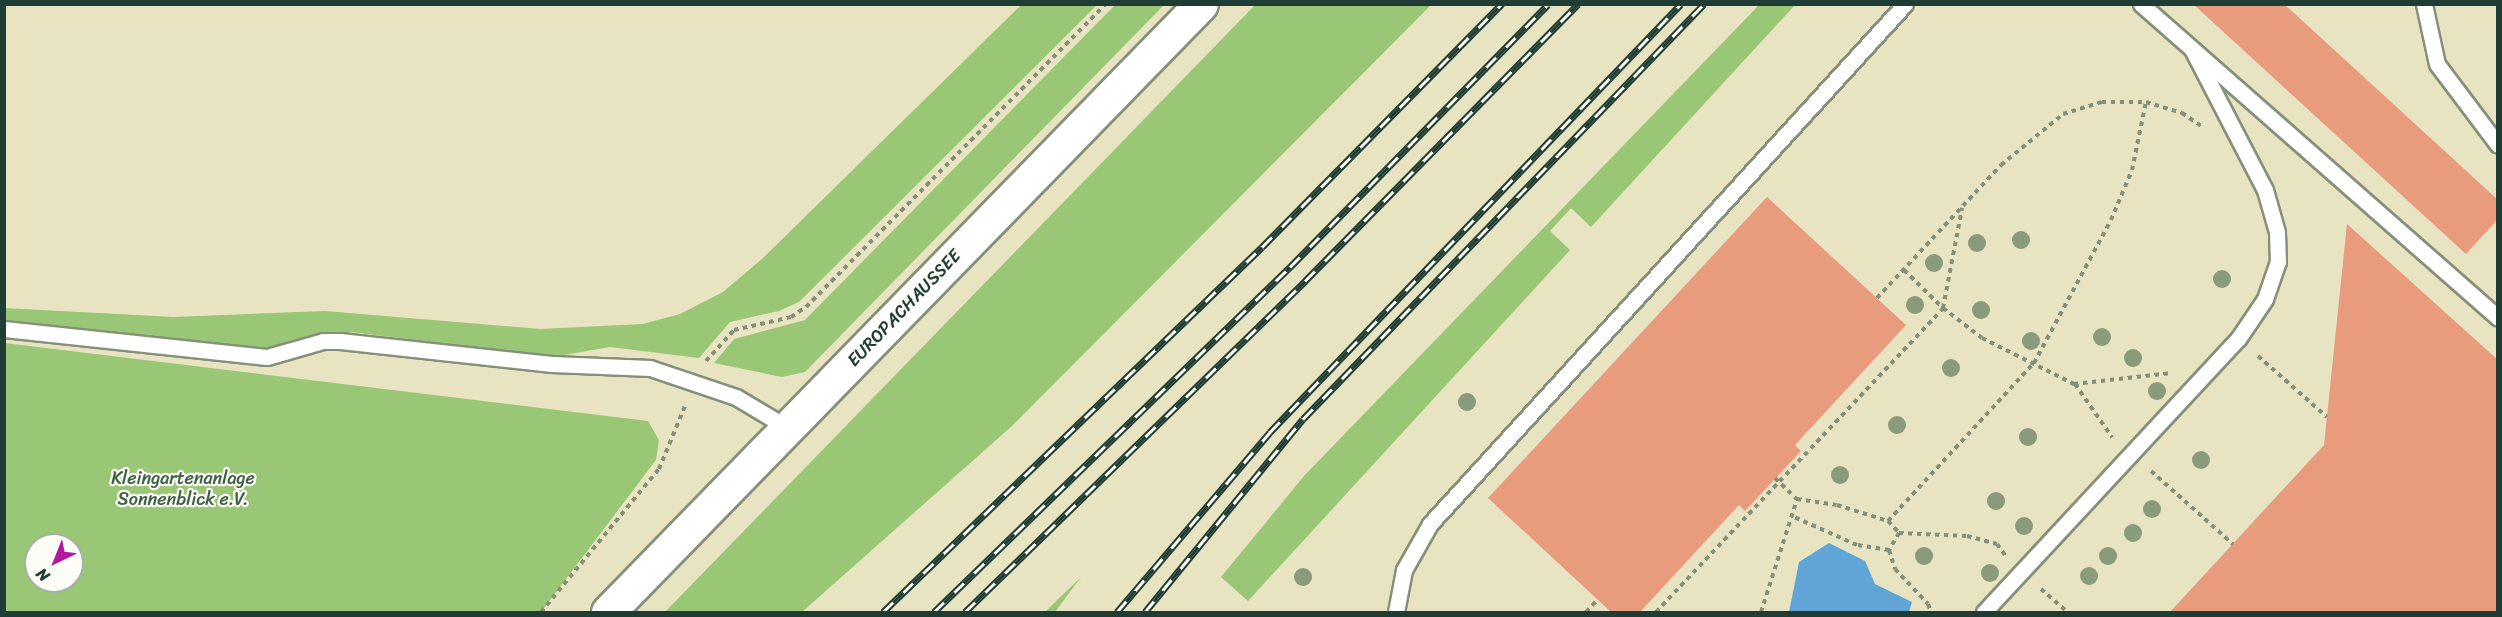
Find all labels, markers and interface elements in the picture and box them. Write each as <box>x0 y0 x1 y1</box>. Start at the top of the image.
street label: EUROPACHAUSSEE <box>843 245 965 371</box>
park label: Kleingartenanlage Sonnenblick e.V. <box>111 468 255 510</box>
north arrow <box>24 533 84 593</box>
text: N <box>29 561 57 589</box>

